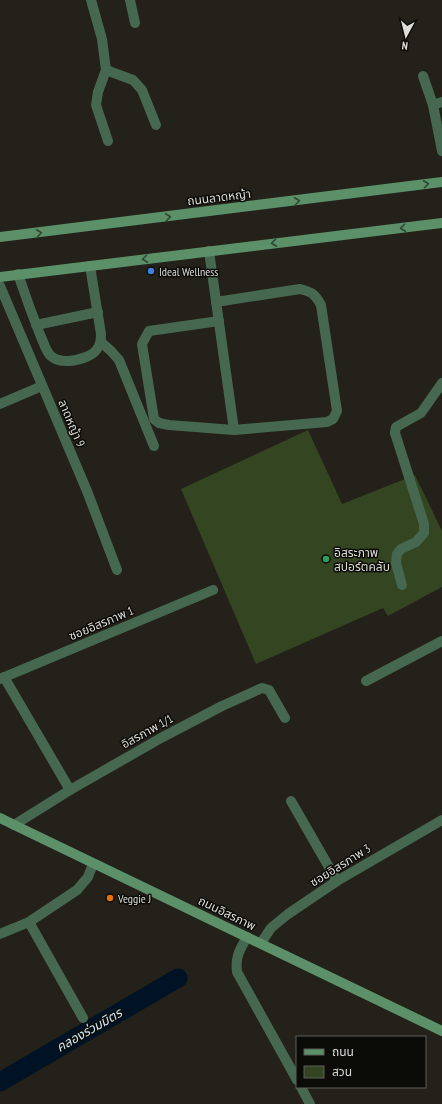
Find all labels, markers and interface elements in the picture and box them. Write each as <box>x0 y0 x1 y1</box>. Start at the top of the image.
north arrow <box>386 16 426 56</box>
text: N <box>401 39 409 53</box>
one-way arrow <box>423 180 429 189</box>
street label: ถนนลาดหญ้า <box>186 186 252 208</box>
one-way arrow <box>294 196 300 205</box>
one-way arrow <box>165 212 171 221</box>
one-way arrow <box>400 223 406 232</box>
one-way arrow <box>36 228 42 237</box>
one-way arrow <box>271 238 277 247</box>
one-way arrow <box>142 254 148 263</box>
place label: Ideal Wellness <box>159 264 218 279</box>
marker: Ideal Wellness <box>146 266 156 276</box>
street label: ลาดหญ้า 9 <box>55 397 89 449</box>
place label: อิสระภาพ สปอร์ตคลับ <box>334 545 390 574</box>
marker: อิสระภาพ สปอร์ตคลับ <box>321 554 331 564</box>
street label: ซอยอิสรภาพ 1 <box>66 603 136 643</box>
street label: อิสรภาพ 1/1 <box>118 711 176 751</box>
street label: ซอยอิสรภาพ 3 <box>307 840 373 890</box>
place label: Veggie J <box>117 891 151 906</box>
marker: Veggie J <box>105 893 115 903</box>
street label: ถนนอิสรภาพ <box>196 893 258 933</box>
water label: คลองร่วมมิตร <box>53 1004 126 1056</box>
legend <box>296 1036 426 1088</box>
text: ถนน <box>332 1044 354 1059</box>
text: สวน <box>332 1064 352 1079</box>

